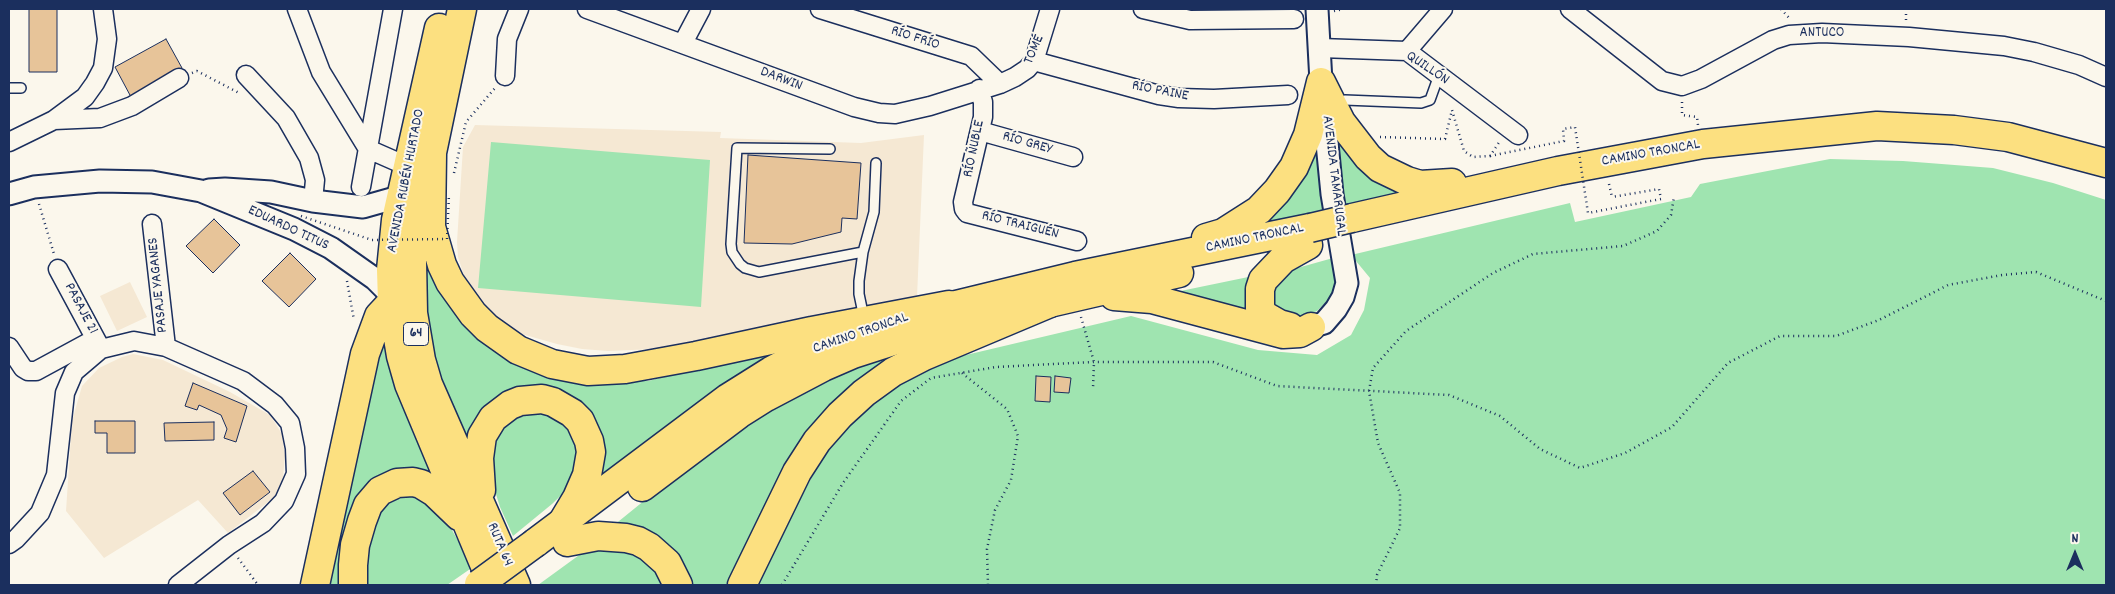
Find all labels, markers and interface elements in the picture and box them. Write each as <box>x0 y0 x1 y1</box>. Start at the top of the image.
street label: RÍO FRÍO <box>888 23 942 55</box>
street label: ANTUCO <box>1800 25 1844 43</box>
street label: TOMÉ <box>1021 33 1049 67</box>
street label: QUILLÓN <box>1402 48 1452 90</box>
street label: DARWIN <box>757 64 805 96</box>
street label: RÍO PAINE <box>1130 78 1190 106</box>
street label: AVENIDA RUBÉN HURTADO <box>384 108 430 254</box>
street label: AVENIDA TAMARUGAL <box>1317 115 1349 237</box>
street label: RÍO ÑUBLE <box>960 119 990 179</box>
street label: RÍO GREY <box>1000 128 1054 160</box>
street label: CAMINO TRONCAL <box>1600 136 1702 172</box>
street label: EDUARDO TITUS <box>245 202 331 256</box>
street label: RÍO TRAIGUÉN <box>980 208 1060 244</box>
street label: CAMINO TRONCAL <box>1204 220 1306 258</box>
street label: PASAJE YAGANES <box>145 236 173 334</box>
street label: PASAJE 21 <box>59 280 101 338</box>
street label: CAMINO TRONCAL <box>811 309 911 359</box>
road number: 64 <box>404 322 428 346</box>
street label: RUTA 64 <box>482 520 516 570</box>
north arrow <box>2050 529 2100 579</box>
text: N <box>2072 529 2078 549</box>

